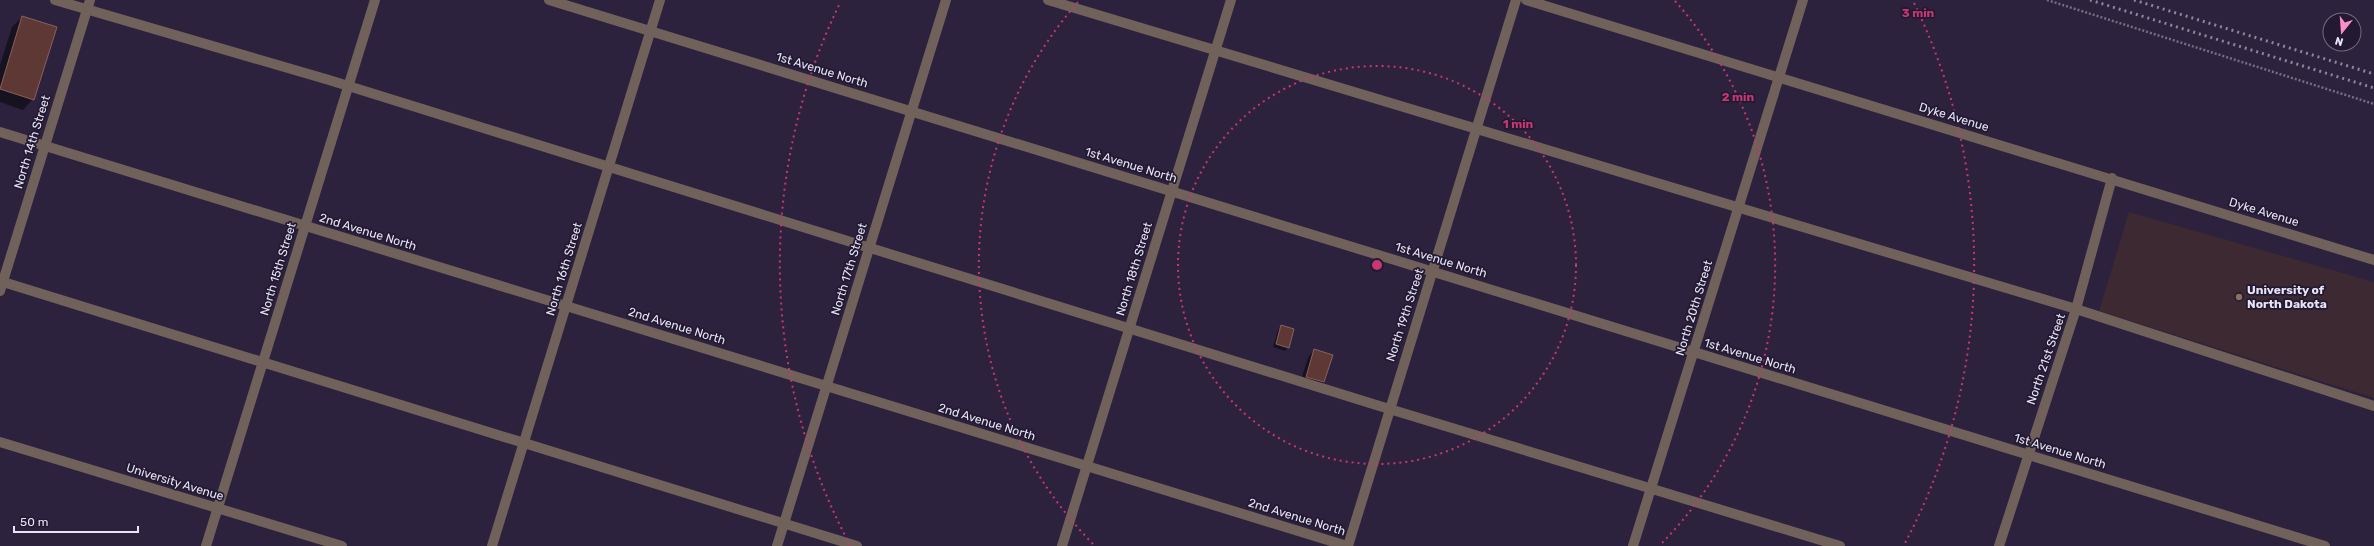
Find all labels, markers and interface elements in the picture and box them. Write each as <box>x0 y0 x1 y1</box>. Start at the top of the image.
text: 3 min <box>1902 6 1935 20</box>
north arrow <box>2322 12 2362 52</box>
text: N <box>2333 34 2345 48</box>
street label: 1st Avenue North <box>774 49 870 91</box>
text: 2 min <box>1722 90 1755 104</box>
street label: North 14th Street <box>11 93 53 190</box>
street label: Dyke Avenue <box>1917 100 1991 134</box>
text: 1 min <box>1503 117 1534 131</box>
street label: 1st Avenue North <box>1083 144 1179 186</box>
street label: Dyke Avenue <box>2227 195 2301 229</box>
street label: 2nd Avenue North <box>318 211 418 253</box>
street label: North 15th Street <box>257 220 299 317</box>
street label: North 16th Street <box>543 220 585 317</box>
street label: North 18th Street <box>1113 220 1155 317</box>
street label: North 17th Street <box>828 221 870 317</box>
street label: 1st Avenue North <box>1393 239 1489 281</box>
centre of rings <box>1370 258 1384 272</box>
street label: North 20th Street <box>1673 258 1715 357</box>
street label: North 19th Street <box>1383 267 1427 363</box>
place label: University of North Dakota <box>2247 283 2327 311</box>
marker: University of North Dakota <box>2234 292 2244 302</box>
street label: 2nd Avenue North <box>627 305 727 347</box>
street label: North 21st Street <box>2024 311 2068 406</box>
street label: 1st Avenue North <box>1702 335 1798 377</box>
street label: 2nd Avenue North <box>937 401 1037 443</box>
street label: 1st Avenue North <box>2012 430 2108 472</box>
street label: University Avenue <box>125 461 226 504</box>
street label: 2nd Avenue North <box>1247 496 1347 538</box>
scale bar <box>14 508 138 534</box>
text: 50 m <box>20 515 48 529</box>

